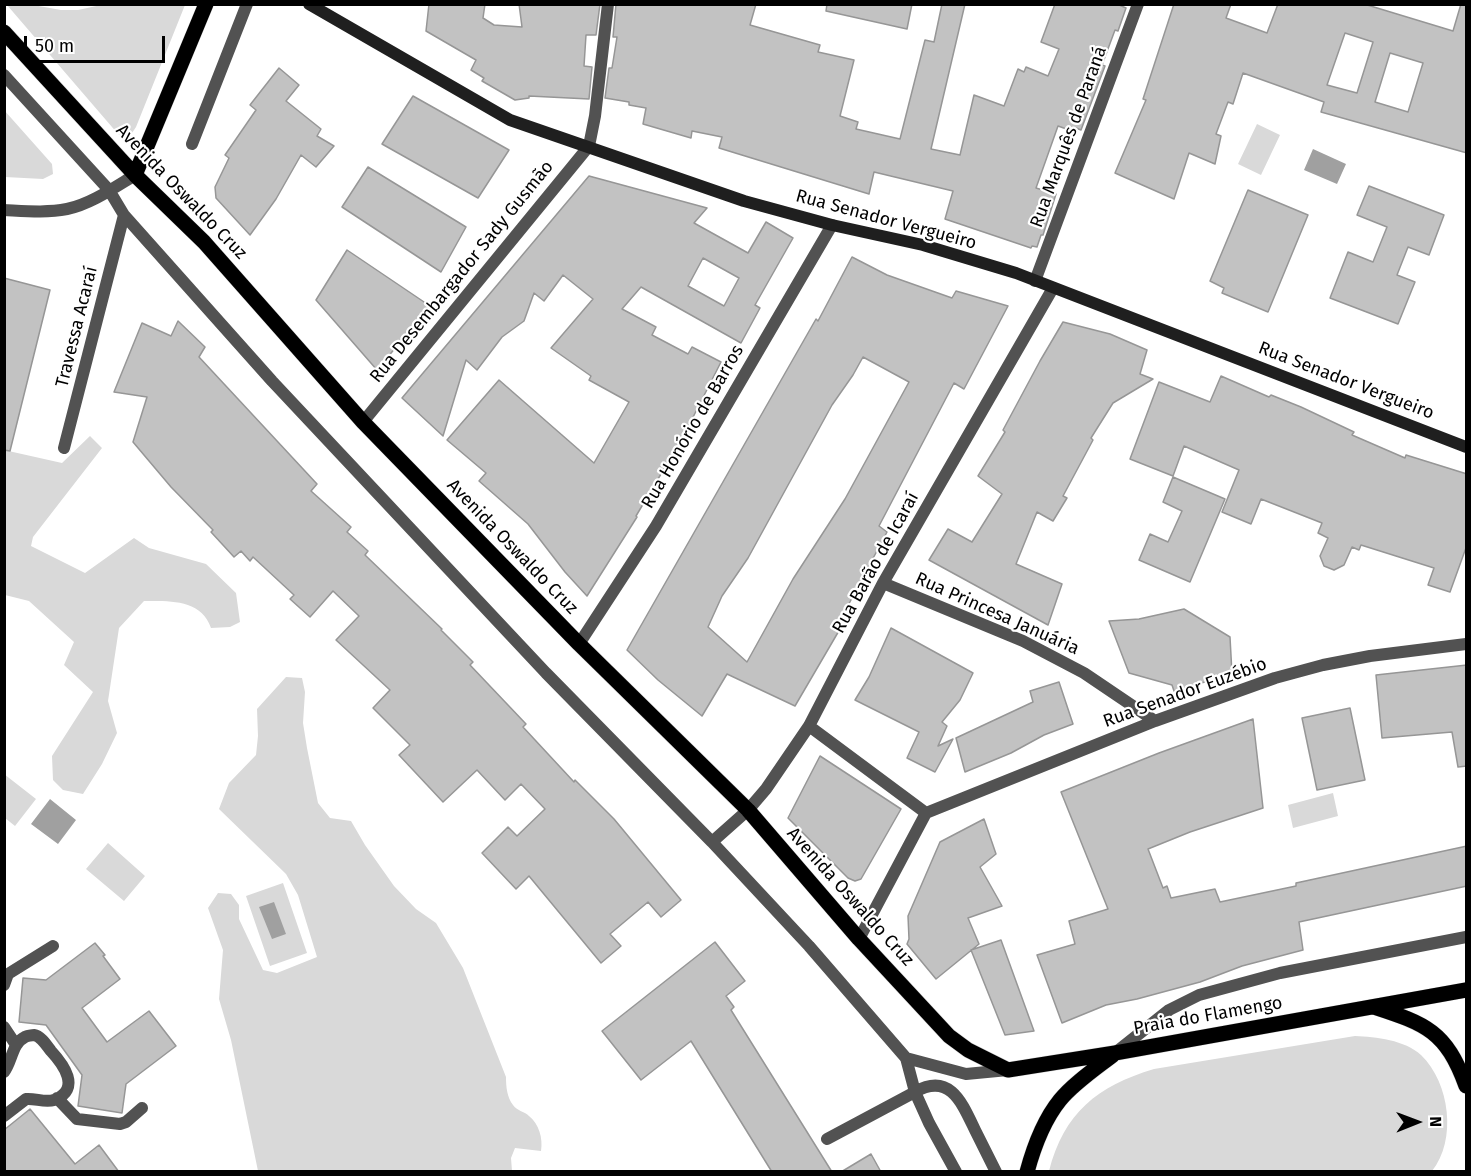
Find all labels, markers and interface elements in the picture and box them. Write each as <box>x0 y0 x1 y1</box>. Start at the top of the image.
scale bar <box>27 24 168 62</box>
text: 50 m <box>35 35 74 57</box>
street label: Rua Marquês de Paraná <box>1026 43 1112 231</box>
street label: Avenida Oswaldo Cruz <box>111 120 251 264</box>
street label: Rua Desembargador Sady Gusmão <box>366 157 558 387</box>
street label: Rua Senador Vergueiro <box>793 185 979 255</box>
street label: Travessa Acaraí <box>52 264 102 390</box>
street label: Rua Senador Vergueiro <box>1255 338 1437 424</box>
street label: Rua Honório de Barros <box>637 341 749 513</box>
street label: Avenida Oswaldo Cruz <box>442 475 582 619</box>
street label: Rua Barão de Icaraí <box>828 489 924 637</box>
street label: Rua Princesa Januária <box>912 568 1082 660</box>
street label: Rua Senador Euzébio <box>1100 653 1270 733</box>
street label: Avenida Oswaldo Cruz <box>782 823 918 971</box>
street label: Praia do Flamengo <box>1132 992 1284 1040</box>
north arrow <box>1387 1092 1447 1152</box>
text: N <box>1426 1116 1445 1127</box>

